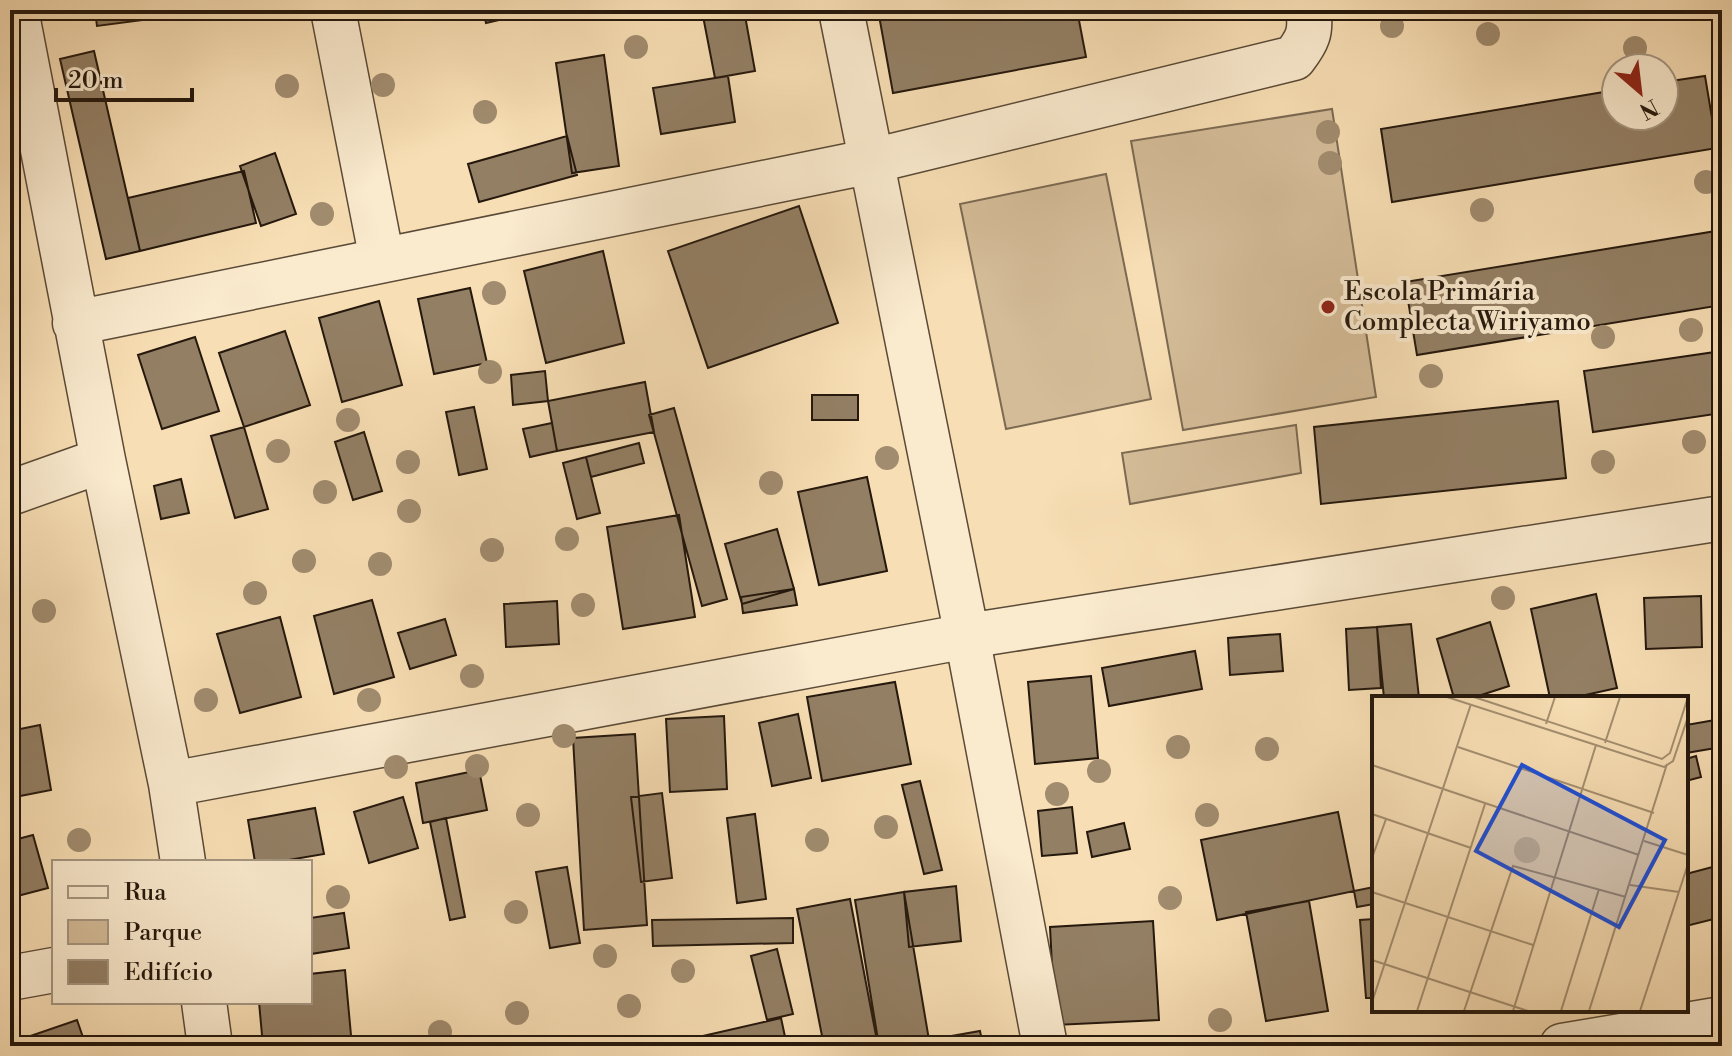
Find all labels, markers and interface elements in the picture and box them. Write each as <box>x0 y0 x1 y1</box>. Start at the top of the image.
scale bar <box>56 52 192 102</box>
north arrow <box>1600 52 1680 132</box>
text: 20 m <box>68 66 124 96</box>
text: N <box>1634 92 1663 125</box>
place label: Escola Primária Complecta Wiriyamo <box>1344 276 1591 338</box>
marker: Escola Primária Complecta Wiriyamo <box>1319 298 1337 316</box>
inset map <box>1372 696 1688 1012</box>
legend <box>52 860 312 1004</box>
text: Rua <box>124 878 167 908</box>
text: Parque <box>124 918 202 948</box>
text: Edifício <box>124 958 213 988</box>

